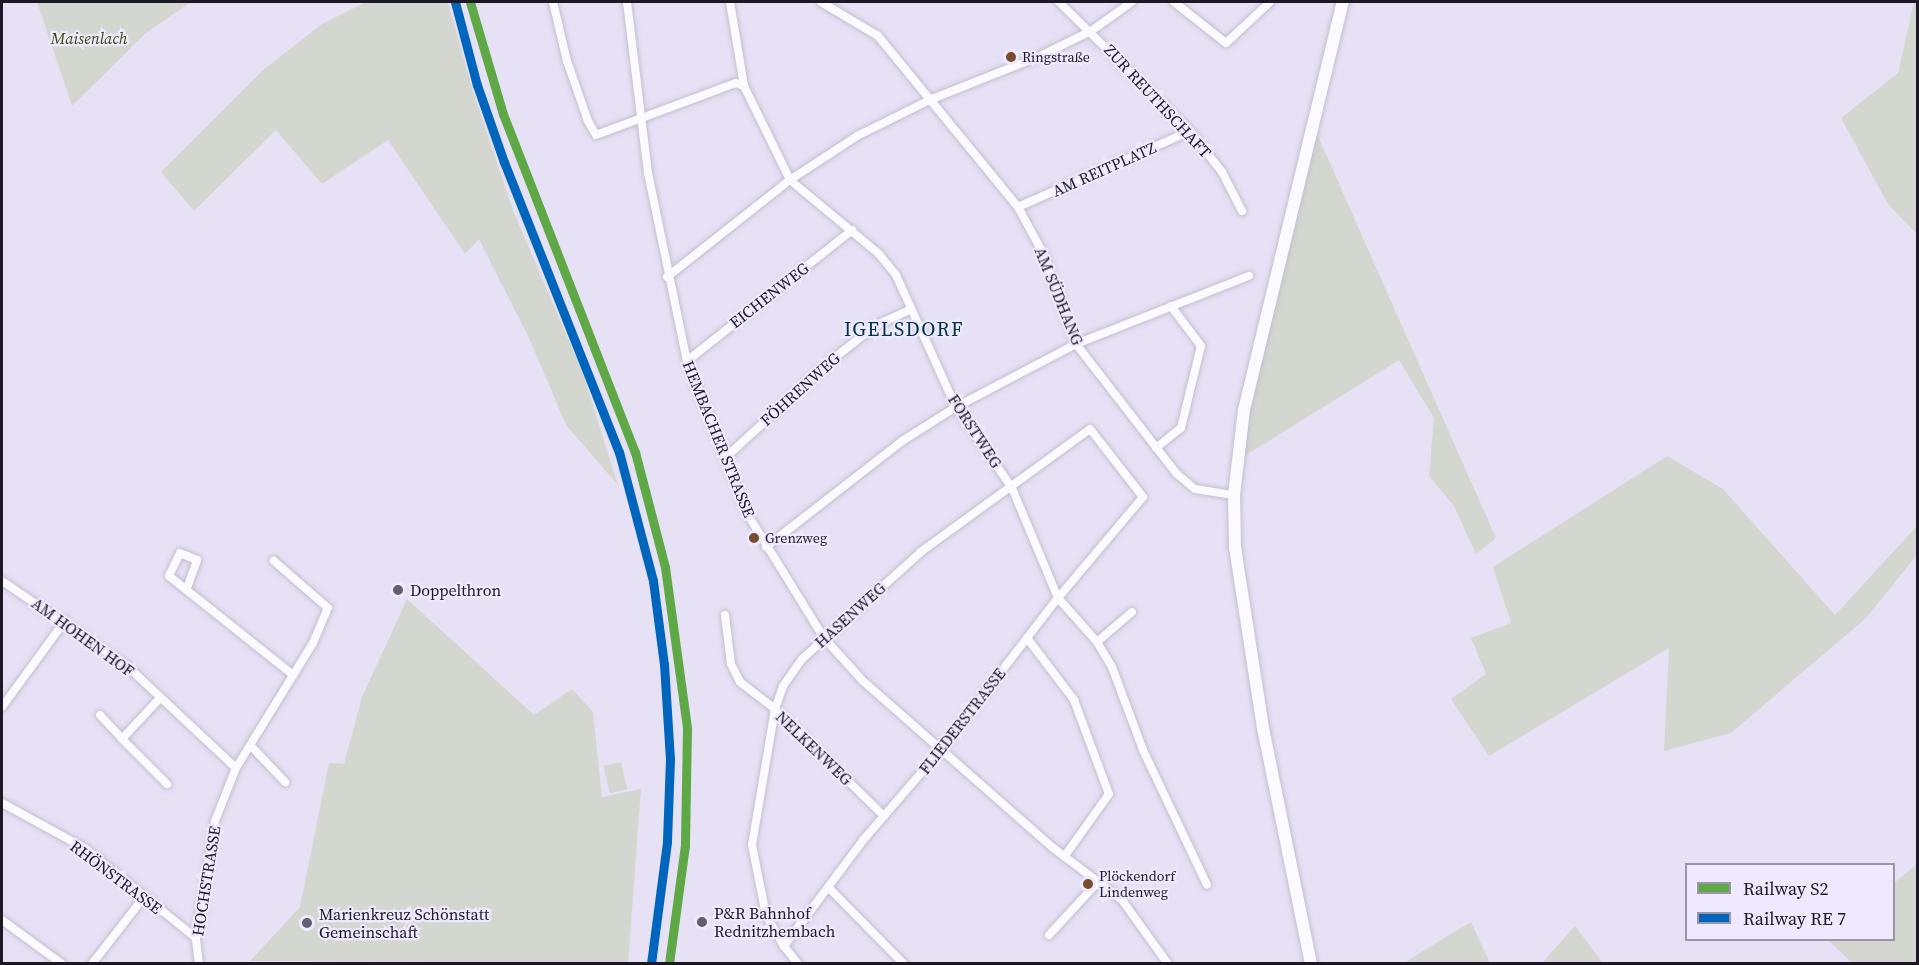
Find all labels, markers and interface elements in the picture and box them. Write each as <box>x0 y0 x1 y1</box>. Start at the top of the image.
park label: Maisenlach <box>51 28 127 48</box>
street label: ZUR REUTHSCHAFT <box>1101 40 1215 162</box>
place label: Ringstraße <box>1022 49 1090 65</box>
marker: Ringstraße <box>1005 51 1017 63</box>
street label: AM REITPLATZ <box>1049 138 1159 200</box>
street label: AM SÜDHANG <box>1031 244 1087 348</box>
street label: EICHENWEG <box>726 258 812 332</box>
district label: IGELSDORF <box>844 317 964 341</box>
street label: FÖHRENWEG <box>756 348 844 430</box>
street label: HEMBACHER STRASSE <box>679 358 759 520</box>
street label: FORSTWEG <box>944 391 1006 471</box>
place label: Grenzweg <box>765 530 827 546</box>
marker: Grenzweg <box>748 532 760 544</box>
street label: HASENWEG <box>811 578 889 652</box>
place label: Doppelthron <box>410 580 501 600</box>
marker: Doppelthron <box>391 583 405 597</box>
street label: AM HOHEN HOF <box>28 593 138 681</box>
street label: FLIEDERSTRASSE <box>915 664 1009 778</box>
street label: NELKENWEG <box>772 707 856 789</box>
street label: HOCHSTRASSE <box>188 825 224 937</box>
street label: RHÖNSTRASSE <box>66 836 166 918</box>
legend <box>1685 863 1895 941</box>
place label: Plöckendorf Lindenweg <box>1099 868 1175 900</box>
text: Railway S2 <box>1743 876 1829 901</box>
marker: Plöckendorf Lindenweg <box>1082 878 1094 890</box>
place label: P&R Bahnhof Rednitzhembach <box>714 903 835 941</box>
place label: Marienkreuz Schönstatt Gemeinschaft <box>319 904 489 942</box>
text: Railway RE 7 <box>1743 906 1846 931</box>
marker: P&R Bahnhof Rednitzhembach <box>695 915 709 929</box>
marker: Marienkreuz Schönstatt Gemeinschaft <box>300 916 314 930</box>

